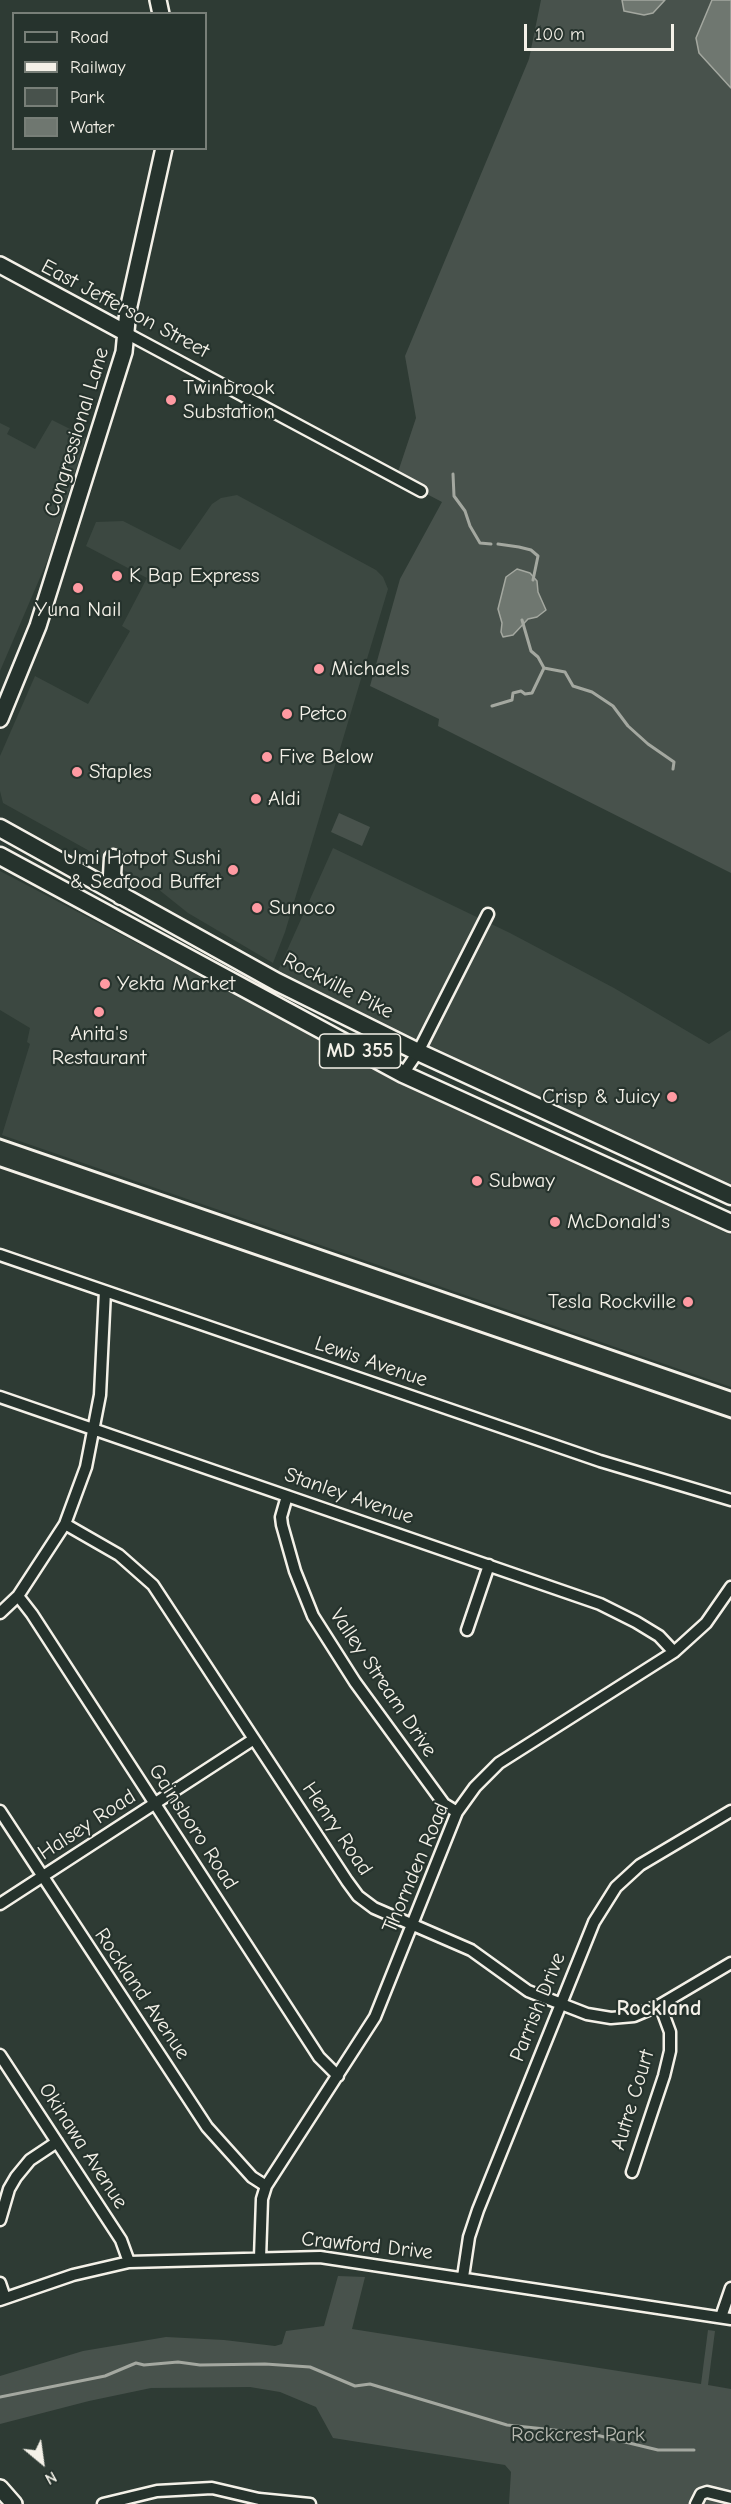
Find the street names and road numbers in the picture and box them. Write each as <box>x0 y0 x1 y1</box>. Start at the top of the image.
street label: East Jefferson Street <box>37 254 213 364</box>
street label: Congressional Lane <box>39 344 115 520</box>
street label: Rockville Pike <box>279 947 397 1025</box>
road number: MD 355 <box>320 1034 400 1068</box>
street label: Lewis Avenue <box>311 1331 431 1393</box>
street label: Stanley Avenue <box>281 1462 417 1530</box>
street label: Valley Stream Drive <box>324 1604 442 1762</box>
street label: Gainsboro Road <box>143 1759 243 1895</box>
street label: Henry Road <box>297 1777 377 1881</box>
street label: Halsey Road <box>33 1784 141 1866</box>
street label: Thornden Road <box>377 1799 455 1937</box>
street label: Rockland Avenue <box>89 1924 195 2064</box>
street label: Parrish Drive <box>505 1949 571 2065</box>
street label: Autre Court <box>606 2047 660 2153</box>
street label: Okinawa Avenue <box>33 2078 133 2214</box>
street label: Crawford Drive <box>300 2227 434 2265</box>

